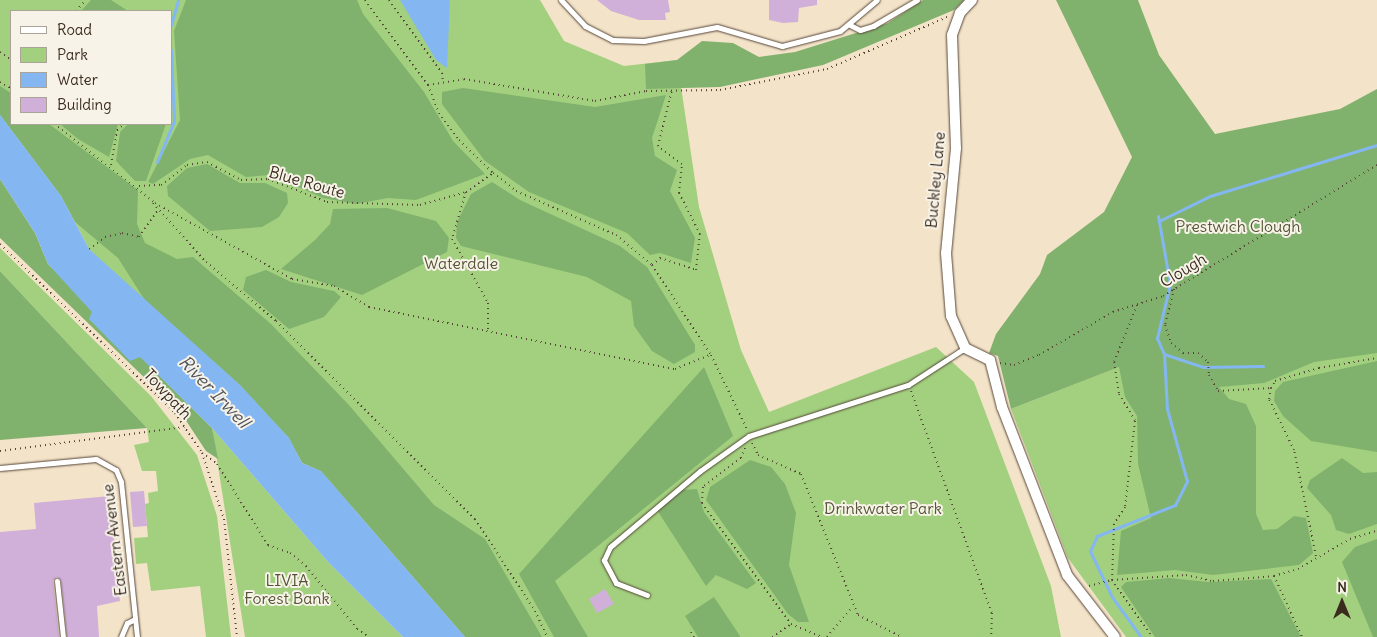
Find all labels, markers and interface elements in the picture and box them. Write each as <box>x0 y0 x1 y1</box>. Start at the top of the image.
legend <box>10 10 172 125</box>
text: Road <box>57 20 92 39</box>
text: Park <box>57 45 88 64</box>
text: Water <box>57 70 98 89</box>
text: Building <box>57 95 112 114</box>
street label: Buckley Lane <box>921 131 949 229</box>
street label: Blue Route <box>267 162 347 202</box>
park label: Prestwich Clough <box>1176 216 1300 236</box>
street label: Clough <box>1156 249 1210 291</box>
park label: Waterdale <box>424 253 498 273</box>
water label: River Irwell <box>174 351 254 433</box>
street label: Towpath <box>140 365 196 423</box>
street label: Eastern Avenue <box>98 483 130 597</box>
park label: Drinkwater Park <box>824 498 942 518</box>
park label: LIVIA Forest Bank <box>244 570 330 608</box>
north arrow <box>1317 577 1367 627</box>
text: N <box>1337 578 1347 596</box>

